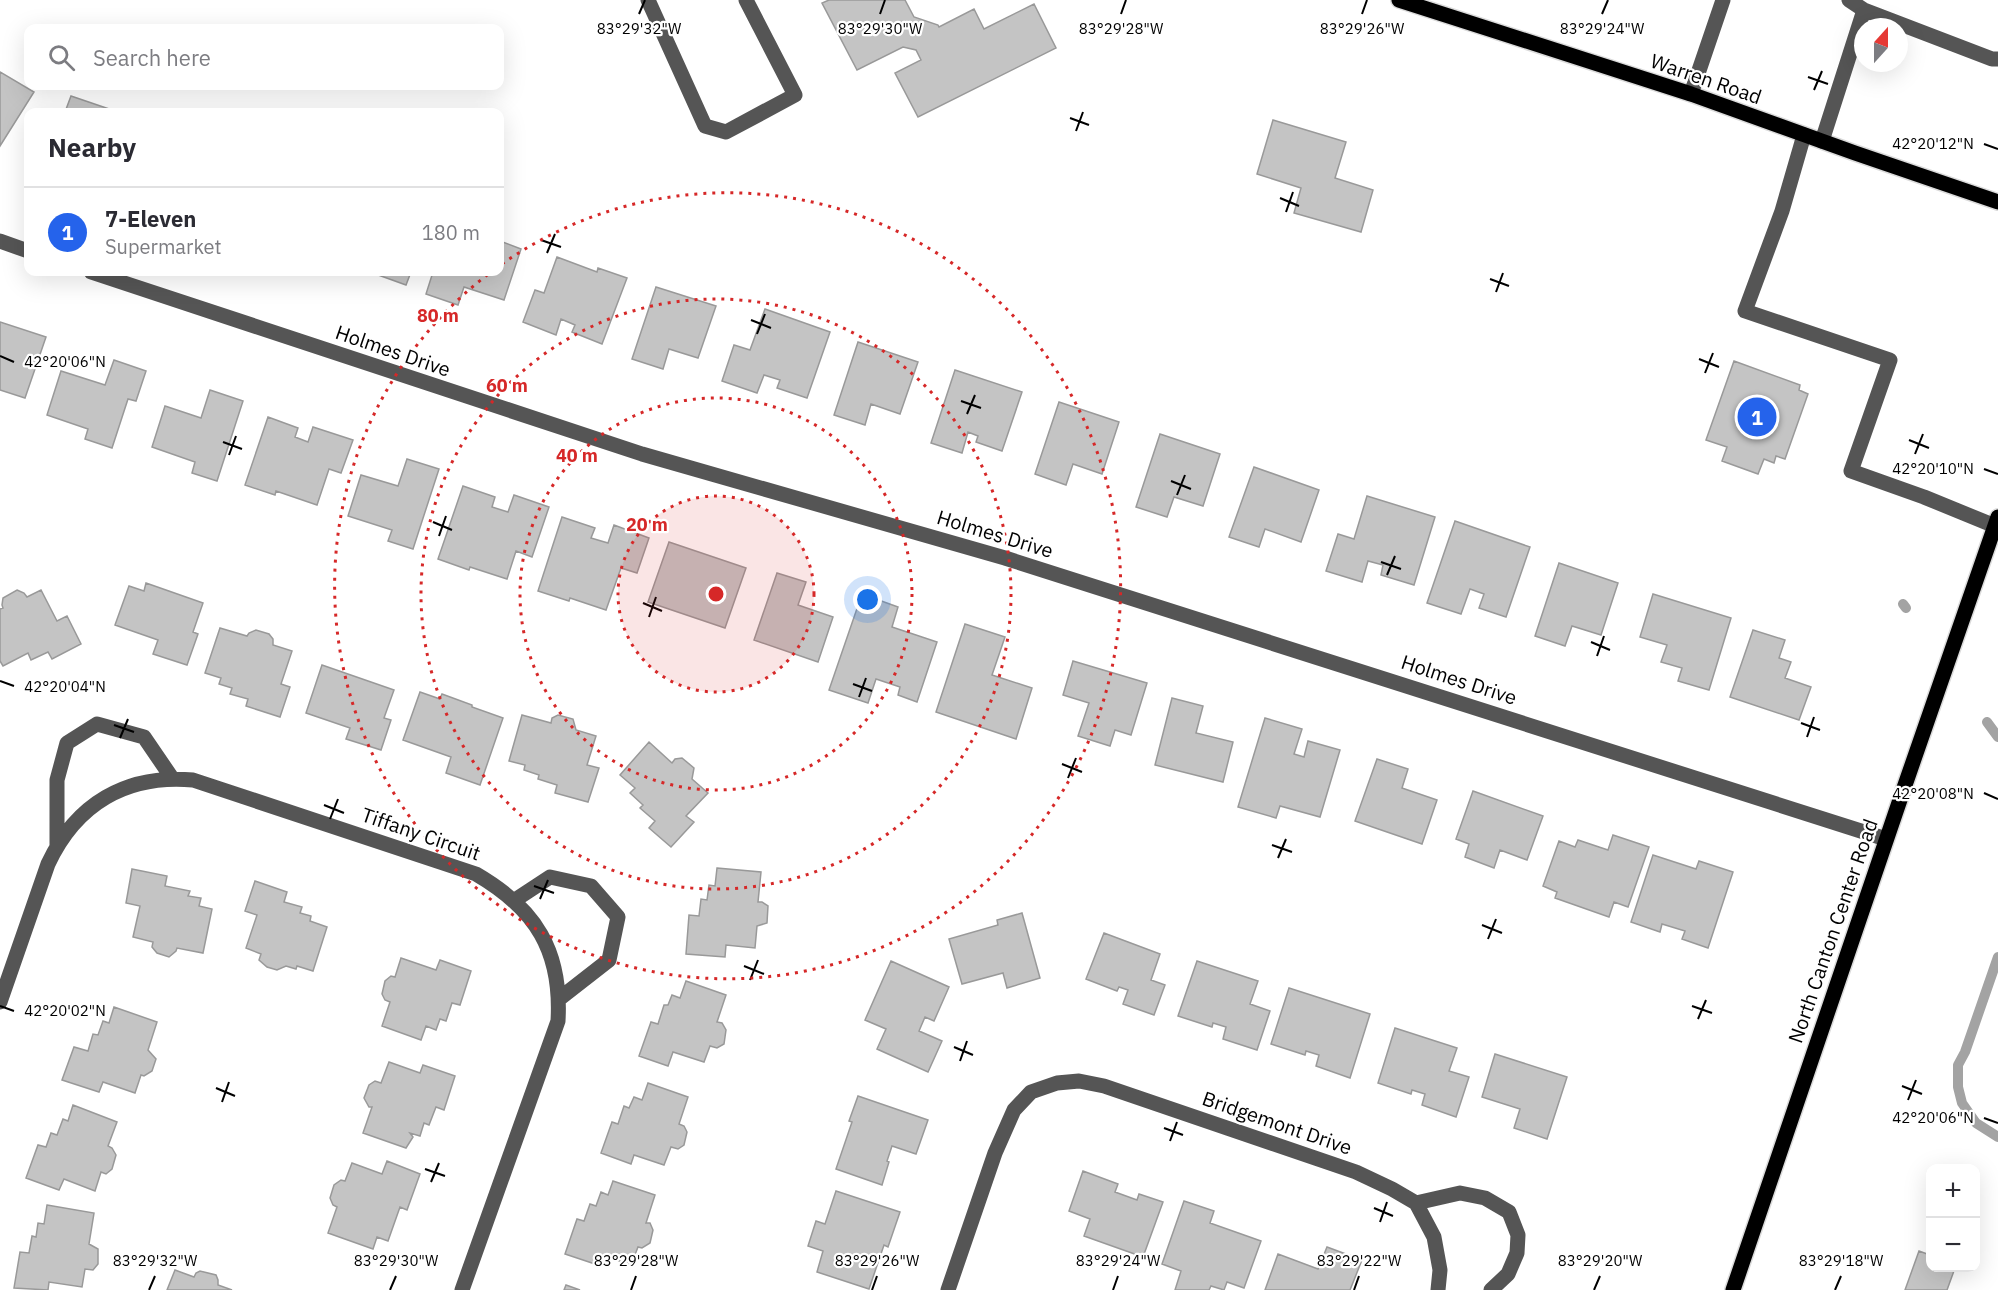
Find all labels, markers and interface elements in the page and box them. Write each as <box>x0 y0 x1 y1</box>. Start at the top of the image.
north arrow <box>1854 18 1908 72</box>
text: 83°29'32"W <box>597 19 682 38</box>
text: 83°29'30"W <box>838 19 923 38</box>
text: 83°29'28"W <box>1079 19 1164 38</box>
text: 83°29'26"W <box>1320 19 1405 38</box>
text: 83°29'24"W <box>1560 19 1645 38</box>
search box <box>24 24 504 90</box>
icon: search <box>45 41 78 74</box>
text: Search here <box>93 43 211 72</box>
street label: Warren Road <box>1647 47 1765 110</box>
text: Nearby <box>48 130 136 164</box>
text: 42°20'12"N <box>1892 134 1974 153</box>
text: 7-Eleven <box>105 204 196 233</box>
text: 1 <box>62 219 74 246</box>
text: 180 m <box>422 219 480 246</box>
text: Supermarket <box>105 233 222 260</box>
text: 80 m <box>417 304 459 327</box>
street label: Holmes Drive <box>332 318 454 383</box>
text: 42°20'06"N <box>24 352 106 371</box>
text: 60 m <box>486 374 528 397</box>
pin: 1 <box>1738 394 1776 440</box>
text: 40 m <box>556 444 598 467</box>
text: 42°20'10"N <box>1892 459 1974 478</box>
street label: Holmes Drive <box>934 503 1057 564</box>
text: 20 m <box>626 513 668 536</box>
centre of rings <box>706 584 726 604</box>
your location <box>853 585 882 614</box>
street label: Holmes Drive <box>1398 648 1520 711</box>
text: 42°20'04"N <box>24 677 106 696</box>
text: 42°20'08"N <box>1892 784 1974 803</box>
street label: Tiffany Circuit <box>358 801 484 866</box>
street label: North Canton Center Road <box>1781 815 1884 1046</box>
text: 42°20'02"N <box>24 1001 106 1020</box>
street label: Bridgemont Drive <box>1199 1084 1356 1161</box>
text: 42°20'06"N <box>1892 1108 1974 1127</box>
map controls <box>1926 1164 1980 1272</box>
button: + <box>1926 1164 1980 1218</box>
button: − <box>1926 1218 1980 1272</box>
text: 83°29'32"W <box>113 1251 198 1270</box>
text: 83°29'30"W <box>354 1251 439 1270</box>
text: 83°29'28"W <box>594 1251 679 1270</box>
text: 83°29'26"W <box>835 1251 920 1270</box>
text: 83°29'24"W <box>1076 1251 1161 1270</box>
text: 83°29'22"W <box>1317 1251 1402 1270</box>
text: 83°29'20"W <box>1558 1251 1643 1270</box>
text: 83°29'18"W <box>1799 1251 1884 1270</box>

